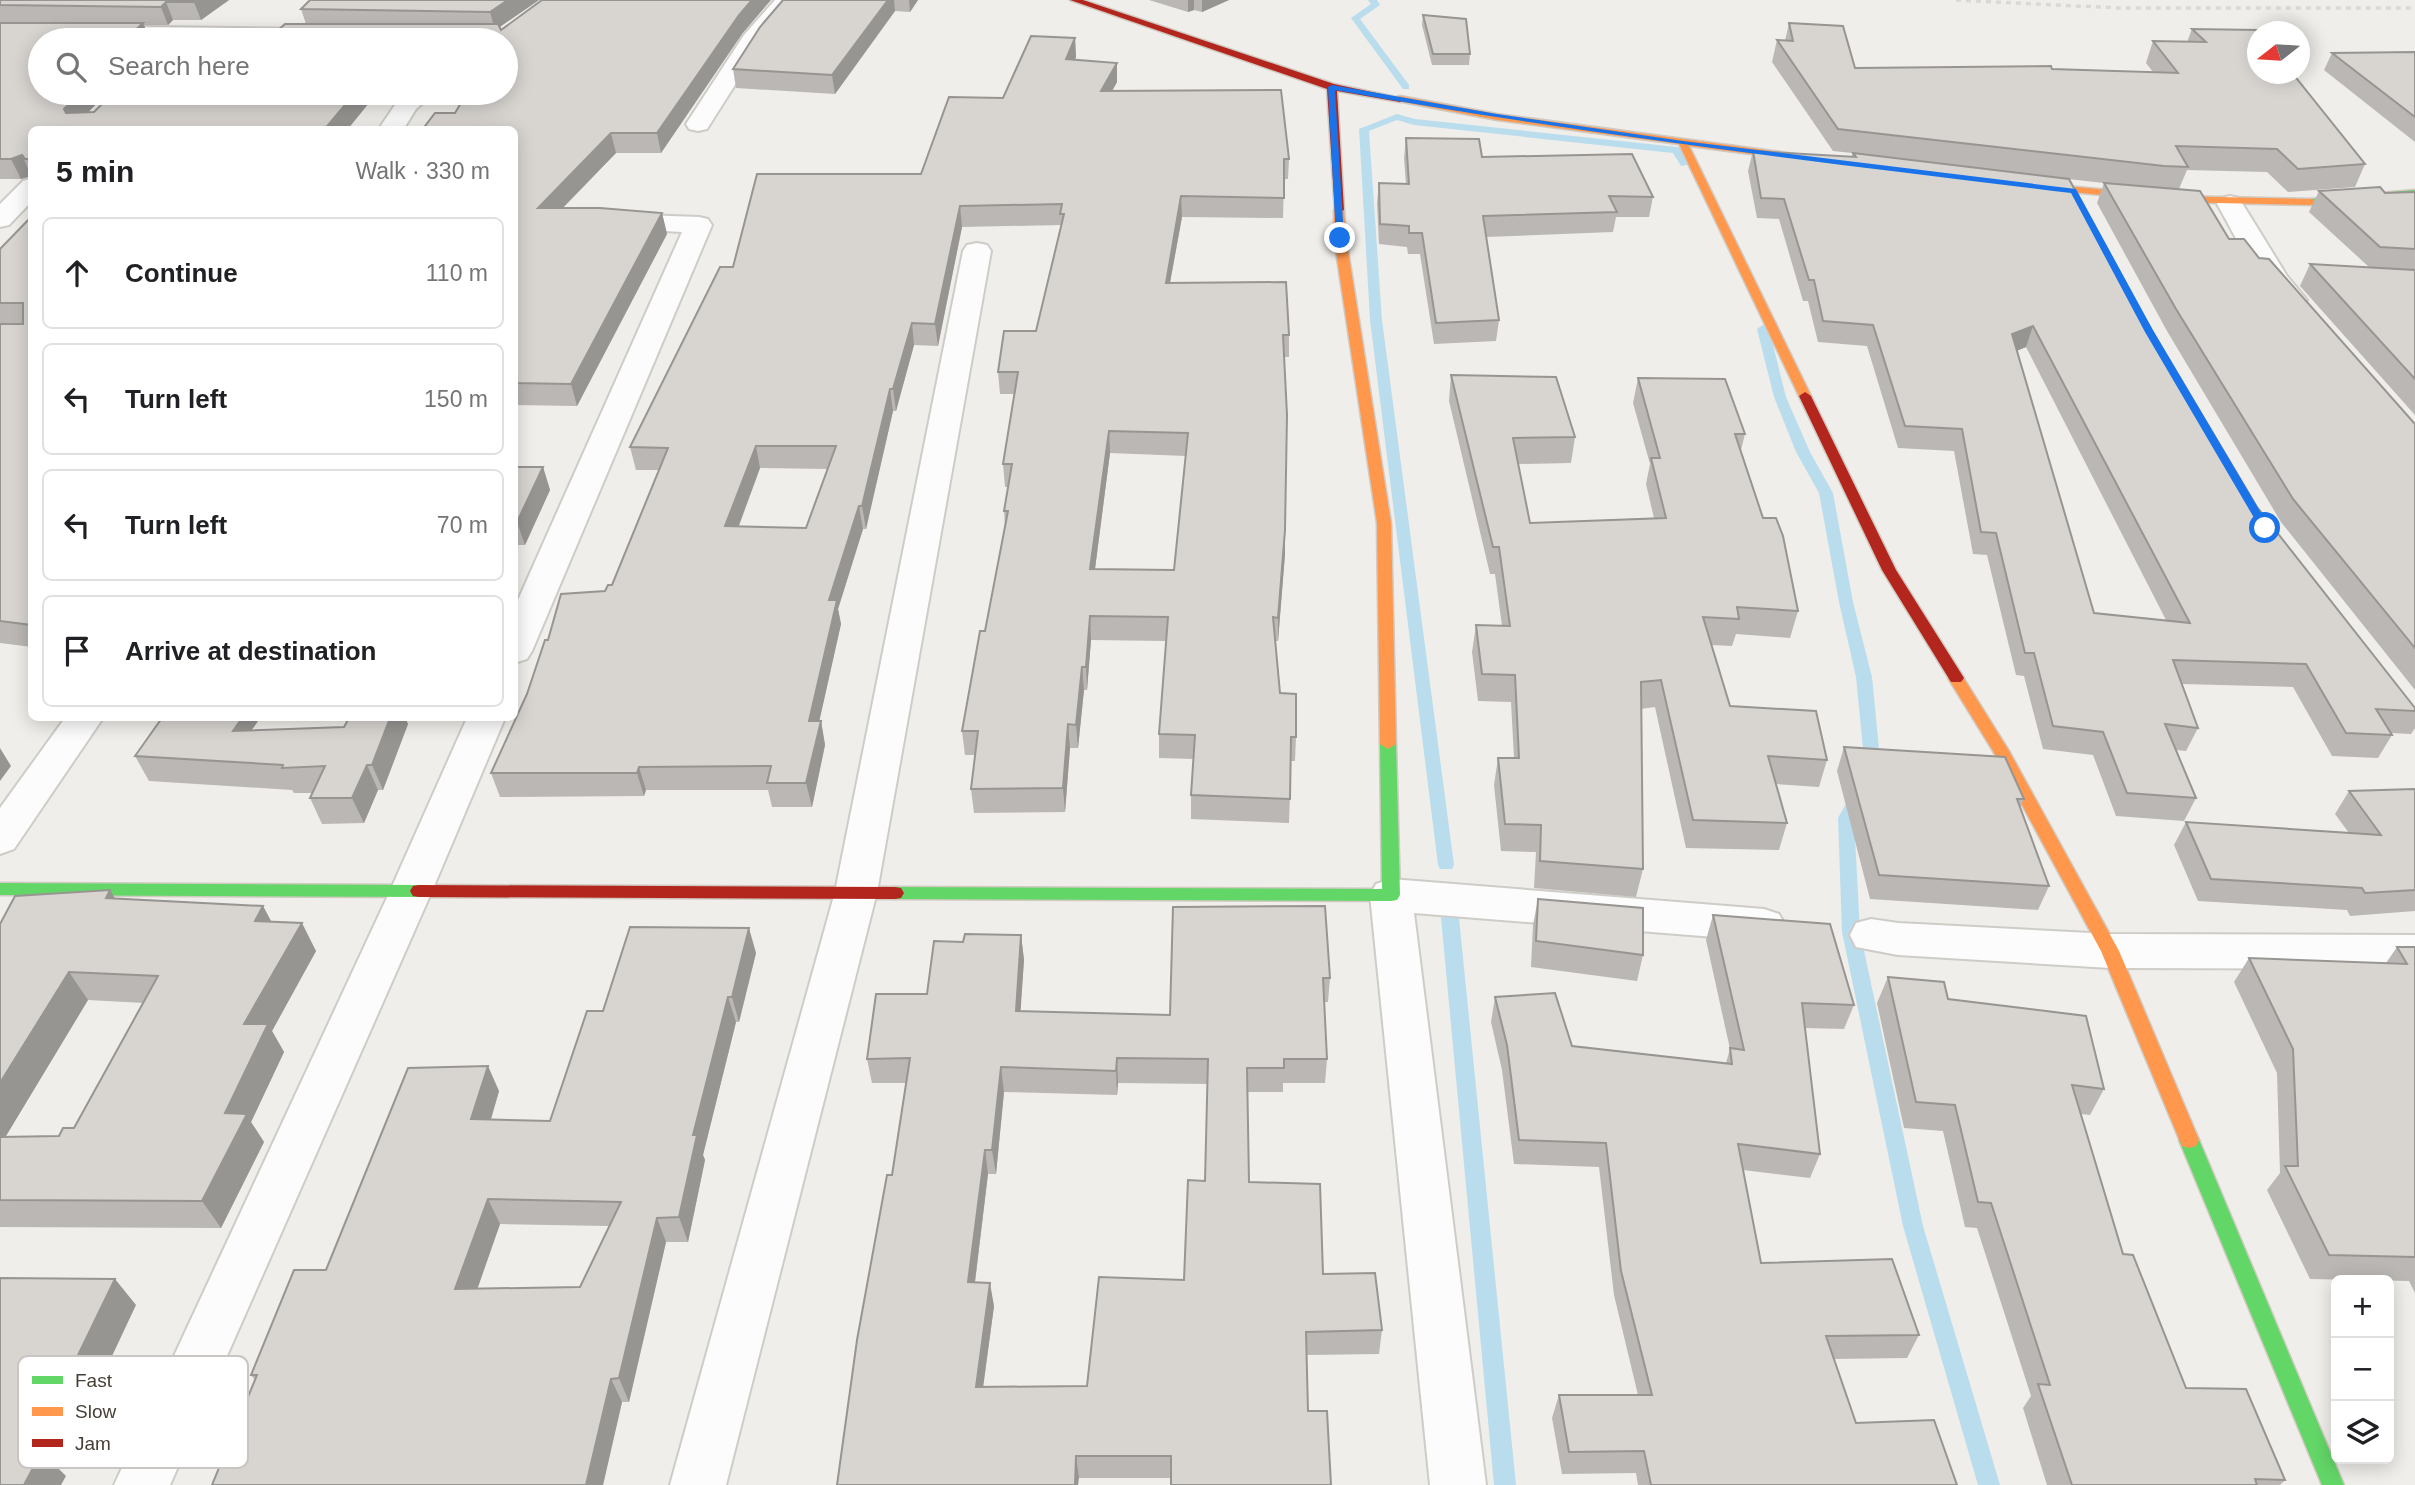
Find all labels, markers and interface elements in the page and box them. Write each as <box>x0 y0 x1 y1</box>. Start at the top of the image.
north arrow <box>2247 21 2310 84</box>
search box <box>28 28 518 105</box>
icon: search <box>52 48 90 86</box>
text: Search here <box>108 51 250 81</box>
text: 5 min <box>56 155 134 188</box>
text: Walk · 330 m <box>355 158 490 184</box>
route end <box>1324 222 1355 253</box>
icon: ahead <box>58 254 96 292</box>
text: Continue <box>125 258 238 288</box>
text: 110 m <box>426 260 488 286</box>
icon: left <box>58 380 96 418</box>
text: Turn left <box>125 384 227 414</box>
text: 150 m <box>424 386 488 412</box>
icon: left <box>58 506 96 544</box>
text: Turn left <box>125 510 227 540</box>
text: 70 m <box>437 512 488 538</box>
route start <box>2249 512 2280 543</box>
icon: arrive <box>58 632 96 670</box>
text: Arrive at destination <box>125 636 376 666</box>
map controls <box>2331 1275 2394 1464</box>
button: + <box>2331 1275 2394 1338</box>
button: − <box>2331 1338 2394 1401</box>
legend <box>18 1356 248 1468</box>
text: Fast <box>75 1370 113 1391</box>
text: Slow <box>75 1401 116 1422</box>
button: layers <box>2331 1401 2394 1464</box>
text: Jam <box>75 1433 111 1454</box>

